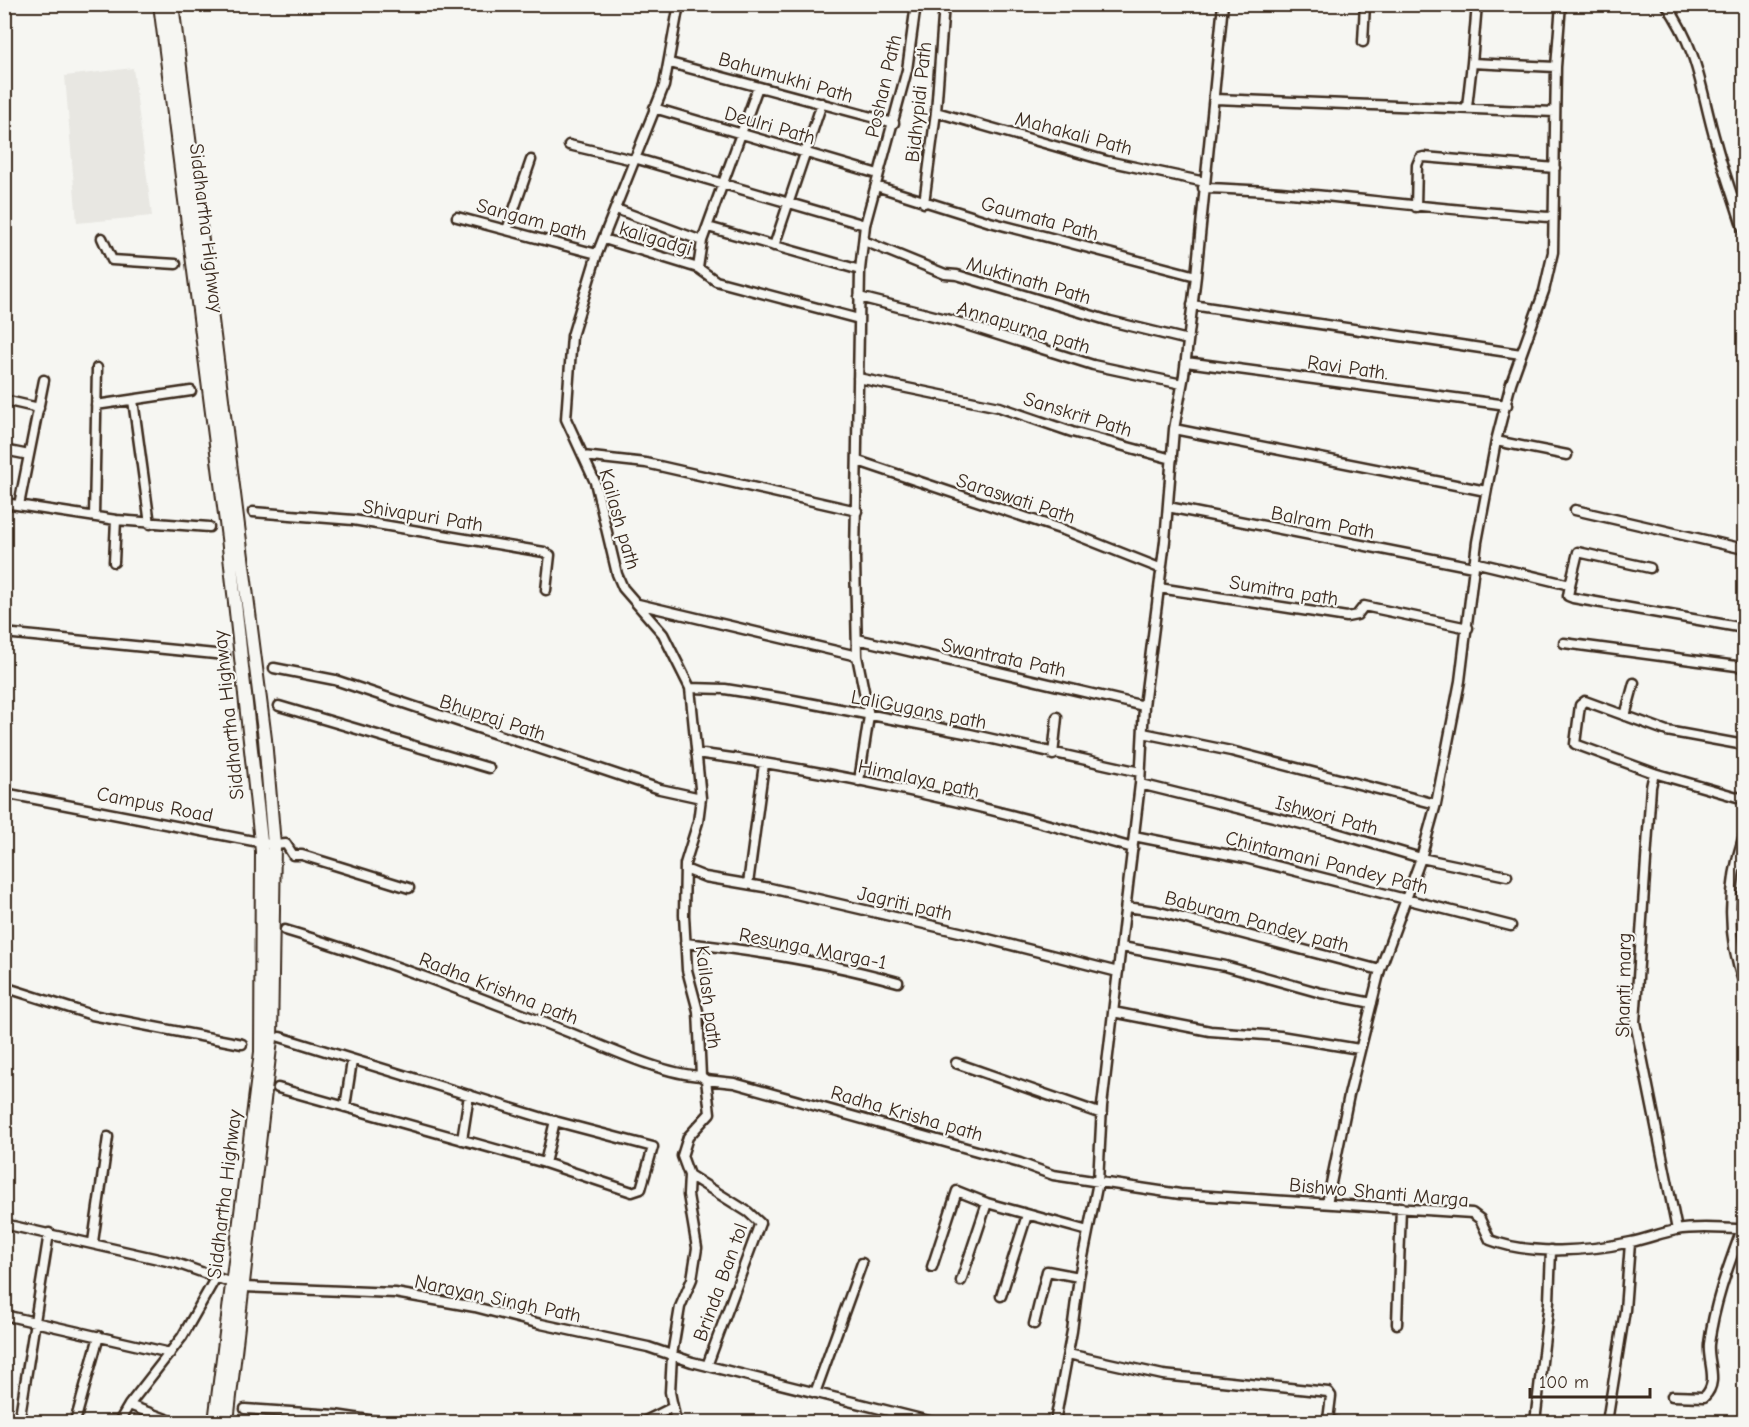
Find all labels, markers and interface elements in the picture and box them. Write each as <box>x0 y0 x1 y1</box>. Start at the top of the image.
street label: Poshan Path <box>860 32 907 140</box>
street label: Bidhypidi Path <box>901 41 936 164</box>
street label: Bahumukhi Path <box>716 47 856 108</box>
street label: Deulri Path <box>722 102 818 149</box>
street label: Mahakali Path <box>1013 107 1135 160</box>
street label: Siddhartha Highway <box>185 142 228 314</box>
street label: Gaumata Path <box>978 192 1101 245</box>
street label: Sangam path <box>474 194 590 245</box>
street label: kaligadgi <box>617 216 695 260</box>
street label: Muktinath Path <box>964 252 1094 309</box>
street label: Annapurna path <box>954 296 1093 359</box>
street label: Ravi Path. <box>1306 350 1390 385</box>
street label: Sanskrit Path <box>1021 387 1135 442</box>
street label: Kailash path <box>594 466 645 572</box>
street label: Saraswati Path <box>954 468 1078 529</box>
street label: Shivapuri Path <box>361 495 485 536</box>
street label: Balram Path <box>1269 501 1377 544</box>
street label: Sumitra path <box>1228 571 1340 610</box>
street label: Siddhartha Highway <box>208 629 249 801</box>
street label: Swantrata Path <box>939 633 1068 682</box>
street label: LaliGugans path <box>849 685 989 734</box>
street label: Bhupraj Path <box>437 689 549 745</box>
street label: Himalaya path <box>856 754 982 803</box>
street label: Campus Road <box>95 782 215 827</box>
street label: Ishwori Path <box>1273 791 1381 840</box>
street label: Chintamani Pandey Path <box>1223 826 1431 899</box>
street label: Jagriti path <box>855 881 955 926</box>
street label: Baburam Pandey path <box>1162 886 1352 957</box>
street label: Resunga Marga-1 <box>737 923 889 974</box>
street label: Shanti marg <box>1611 932 1636 1038</box>
street label: Kailash path <box>691 944 726 1050</box>
street label: Radha Krishna path <box>416 948 582 1029</box>
street label: Radha Krisha path <box>828 1081 986 1146</box>
street label: Siddhartha Highway <box>203 1108 246 1280</box>
street label: Bishwo Shanti Marga <box>1288 1173 1470 1212</box>
street label: Brinda Ban tol <box>688 1220 753 1344</box>
street label: Narayan Singh Path <box>412 1270 583 1327</box>
scale bar <box>1530 1361 1650 1399</box>
text: 100 m <box>1539 1372 1589 1393</box>

